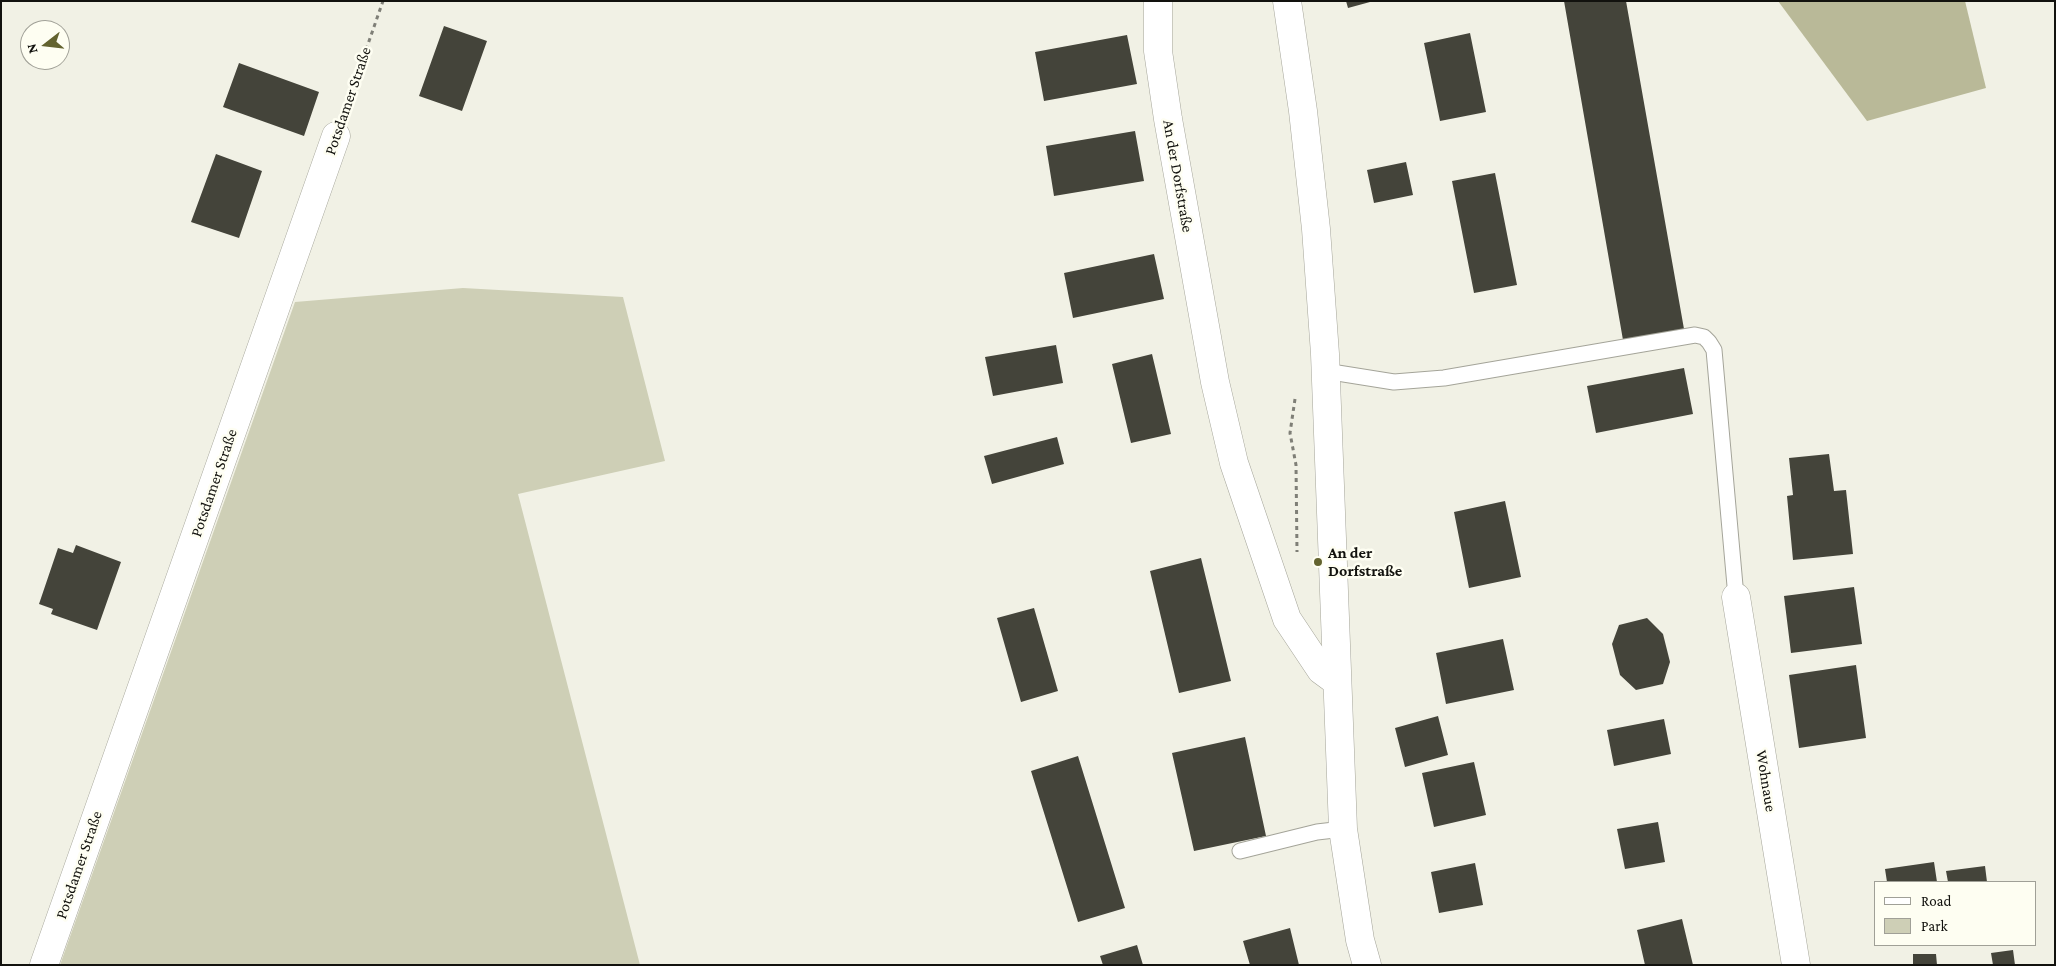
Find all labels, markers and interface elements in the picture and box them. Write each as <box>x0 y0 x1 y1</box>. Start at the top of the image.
north arrow <box>20 20 70 70</box>
text: N <box>23 42 41 56</box>
street label: Potsdamer Straße <box>321 44 375 158</box>
street label: An der Dorfstraße <box>1159 118 1197 234</box>
street label: Potsdamer Straße <box>187 426 241 540</box>
place label: An der Dorfstraße <box>1328 543 1402 581</box>
marker: An der Dorfstraße <box>1312 556 1324 568</box>
street label: Wohnaue <box>1752 749 1780 813</box>
street label: Potsdamer Straße <box>52 808 106 922</box>
legend <box>1874 881 2036 946</box>
text: Road <box>1921 893 1951 909</box>
text: Park <box>1921 918 1948 934</box>

